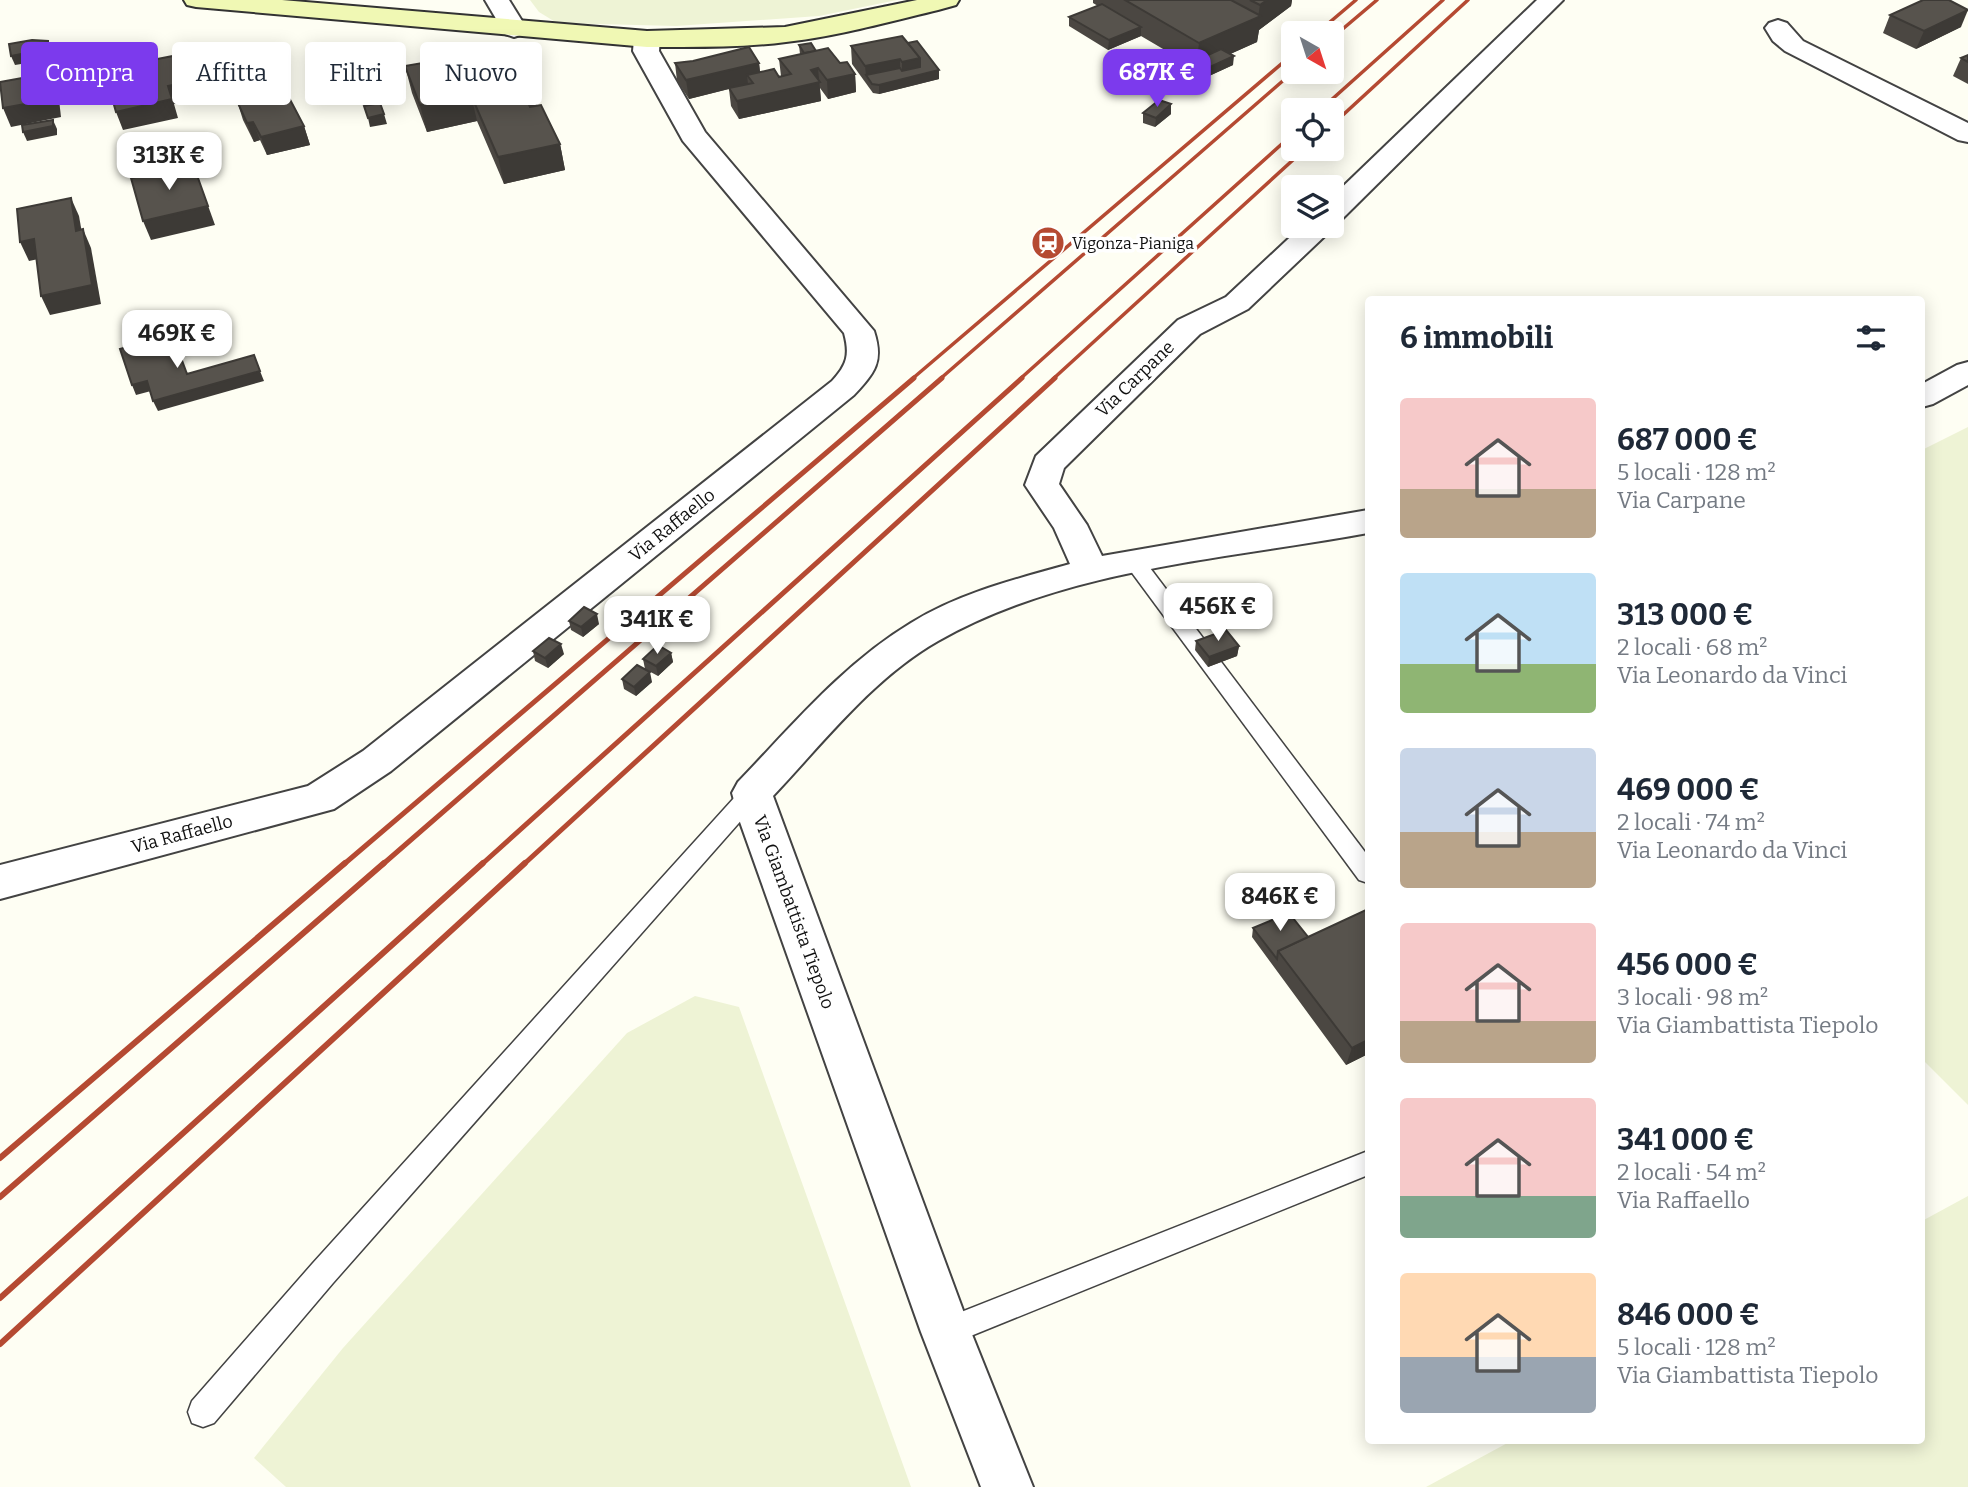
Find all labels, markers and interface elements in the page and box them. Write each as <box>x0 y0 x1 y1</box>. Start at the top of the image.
north arrow <box>1281 21 1344 84</box>
map controls <box>1281 21 1344 238</box>
chip: Compra <box>21 42 158 105</box>
chip: Affitta <box>172 42 291 105</box>
chip: Filtri <box>305 42 406 105</box>
chip: Nuovo <box>420 42 542 105</box>
pin: 687K € <box>1100 50 1214 109</box>
text: 687K € <box>1119 58 1195 86</box>
button: locate <box>1281 98 1344 161</box>
pin: 313K € <box>112 132 226 192</box>
text: 313K € <box>133 141 205 169</box>
button: layers <box>1281 175 1344 238</box>
station icon: Vigonza-Pianiga <box>1029 224 1067 262</box>
place label: Vigonza-Pianiga <box>1072 234 1194 253</box>
pin: 469K € <box>120 310 234 370</box>
text: 469K € <box>138 319 216 347</box>
icon: filters <box>1852 319 1890 357</box>
text: 6 immobili <box>1400 320 1553 356</box>
street label: Via Carpane <box>1091 336 1179 422</box>
text: 687 000 € <box>1617 422 1758 458</box>
icon: home <box>1456 426 1540 510</box>
text: 5 locali · 128 m² <box>1617 458 1776 486</box>
street label: Via Raffaello <box>625 484 719 566</box>
text: Via Carpane <box>1617 486 1746 514</box>
pin: 456K € <box>1161 584 1275 643</box>
text: 456K € <box>1180 592 1256 620</box>
pin: 341K € <box>600 596 714 656</box>
text: 313 000 € <box>1617 597 1753 633</box>
icon: home <box>1456 601 1540 685</box>
text: 341K € <box>620 605 694 633</box>
text: 2 locali · 68 m² <box>1617 633 1767 661</box>
text: Via Leonardo da Vinci <box>1617 661 1847 689</box>
text: 469 000 € <box>1617 772 1760 808</box>
icon: home <box>1456 776 1540 860</box>
text: 2 locali · 74 m² <box>1617 808 1765 836</box>
street label: Via Raffaello <box>129 810 235 858</box>
street label: Via Giambattista Tiepolo <box>749 812 839 1012</box>
text: Via Leonardo da Vinci <box>1617 836 1847 864</box>
pin: 846K € <box>1223 874 1337 933</box>
text: 846K € <box>1241 882 1319 910</box>
text: 456 000 € <box>1617 947 1758 983</box>
icon: home <box>1456 951 1540 1035</box>
text: 3 locali · 98 m² <box>1617 983 1768 1011</box>
text: Via Giambattista Tiepolo <box>1617 1011 1879 1039</box>
text: 341 000 € <box>1617 1122 1754 1158</box>
icon: home <box>1456 1126 1540 1210</box>
text: 2 locali · 54 m² <box>1617 1158 1766 1186</box>
text: Via Raffaello <box>1617 1186 1750 1214</box>
text: 846 000 € <box>1617 1297 1760 1333</box>
icon: home <box>1456 1301 1540 1385</box>
text: 5 locali · 128 m² <box>1617 1333 1776 1361</box>
text: Via Giambattista Tiepolo <box>1617 1361 1879 1389</box>

